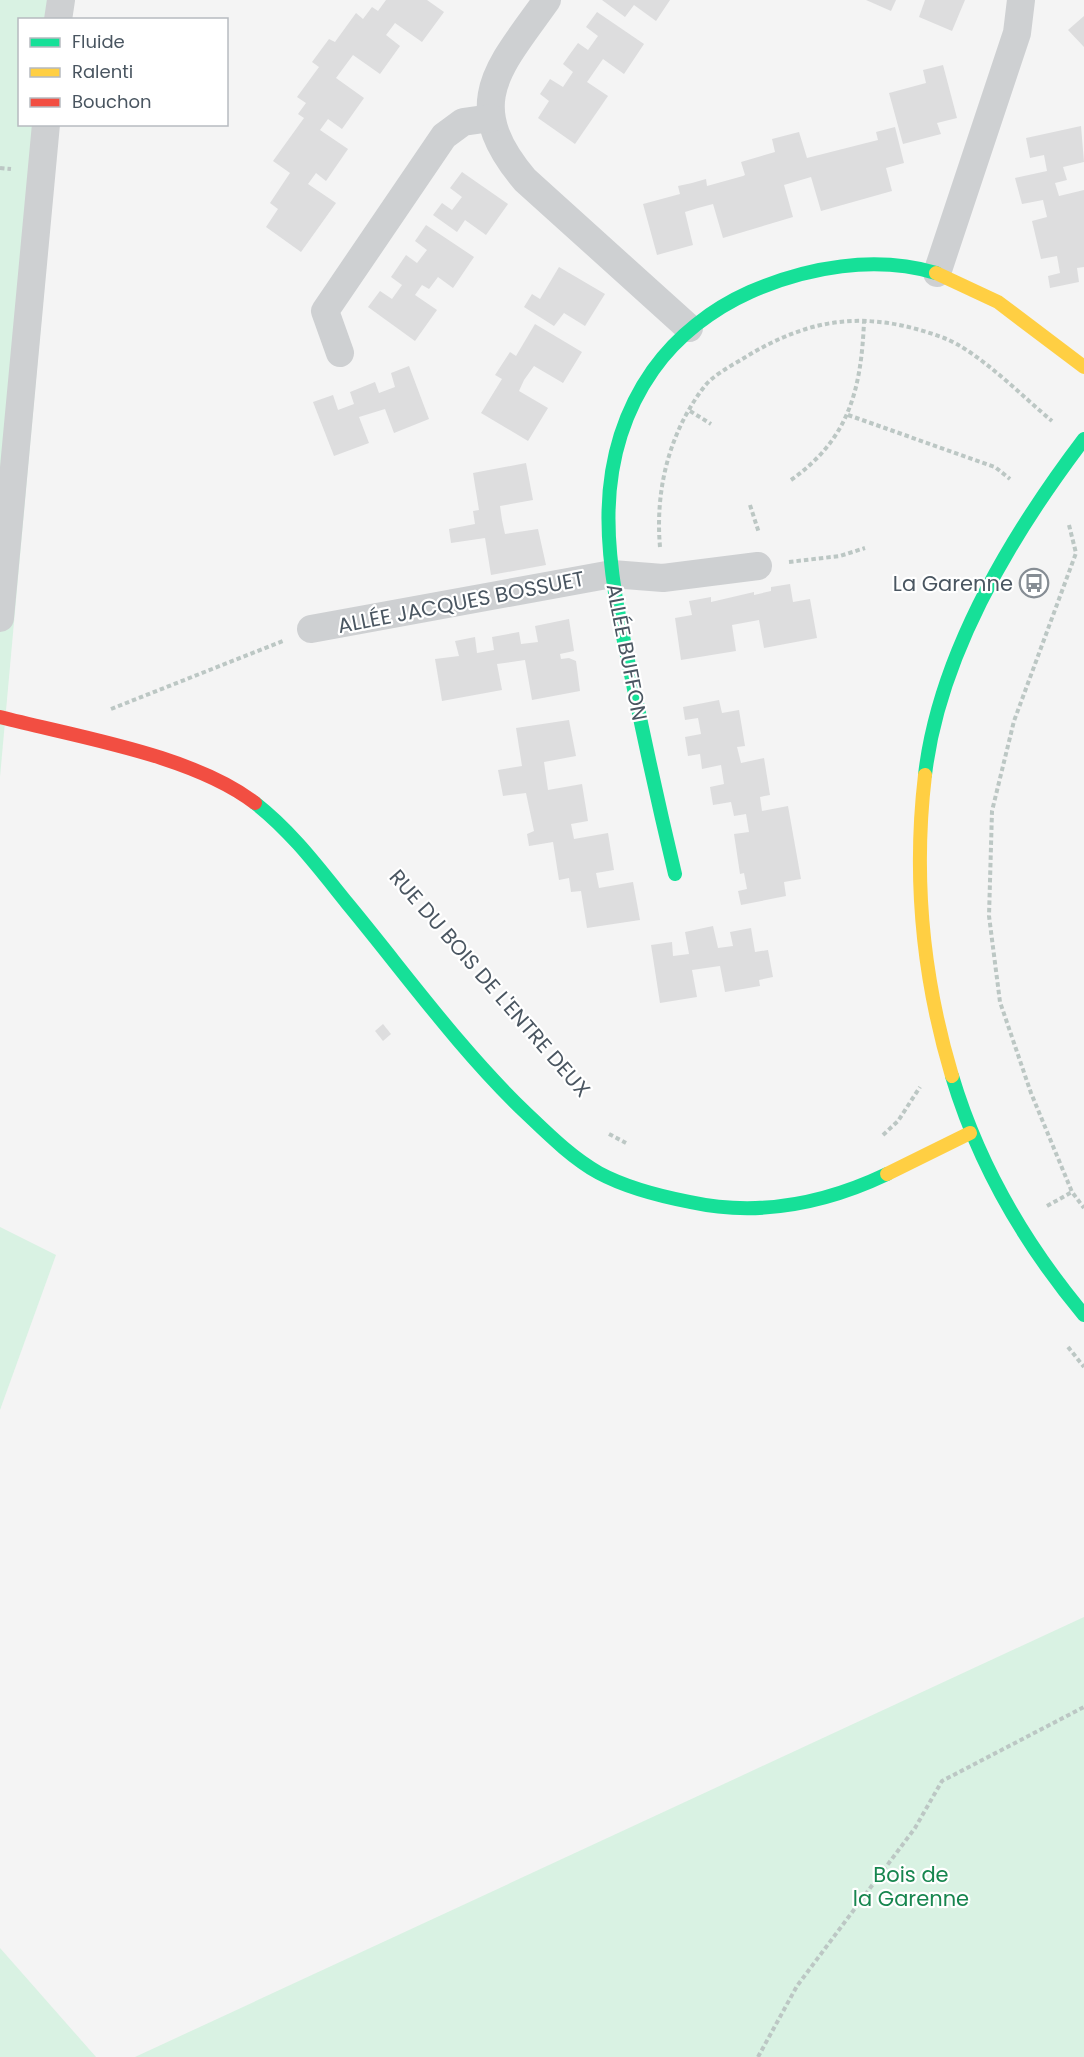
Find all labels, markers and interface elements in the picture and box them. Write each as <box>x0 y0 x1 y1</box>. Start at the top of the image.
legend <box>18 18 228 126</box>
text: Fluide <box>72 29 125 54</box>
text: Ralenti <box>72 59 133 84</box>
text: Bouchon <box>72 89 152 114</box>
street label: ALLÉE JACQUES BOSSUET <box>335 564 587 640</box>
bus stop icon: La Garenne <box>1018 567 1050 599</box>
place label: La Garenne <box>893 569 1013 598</box>
street label: ALLÉE BUFFON <box>600 581 654 723</box>
street label: RUE DU BOIS DE L'ENTRE DEUX <box>383 863 597 1103</box>
park label: Bois de la Garenne <box>853 1860 969 1913</box>

